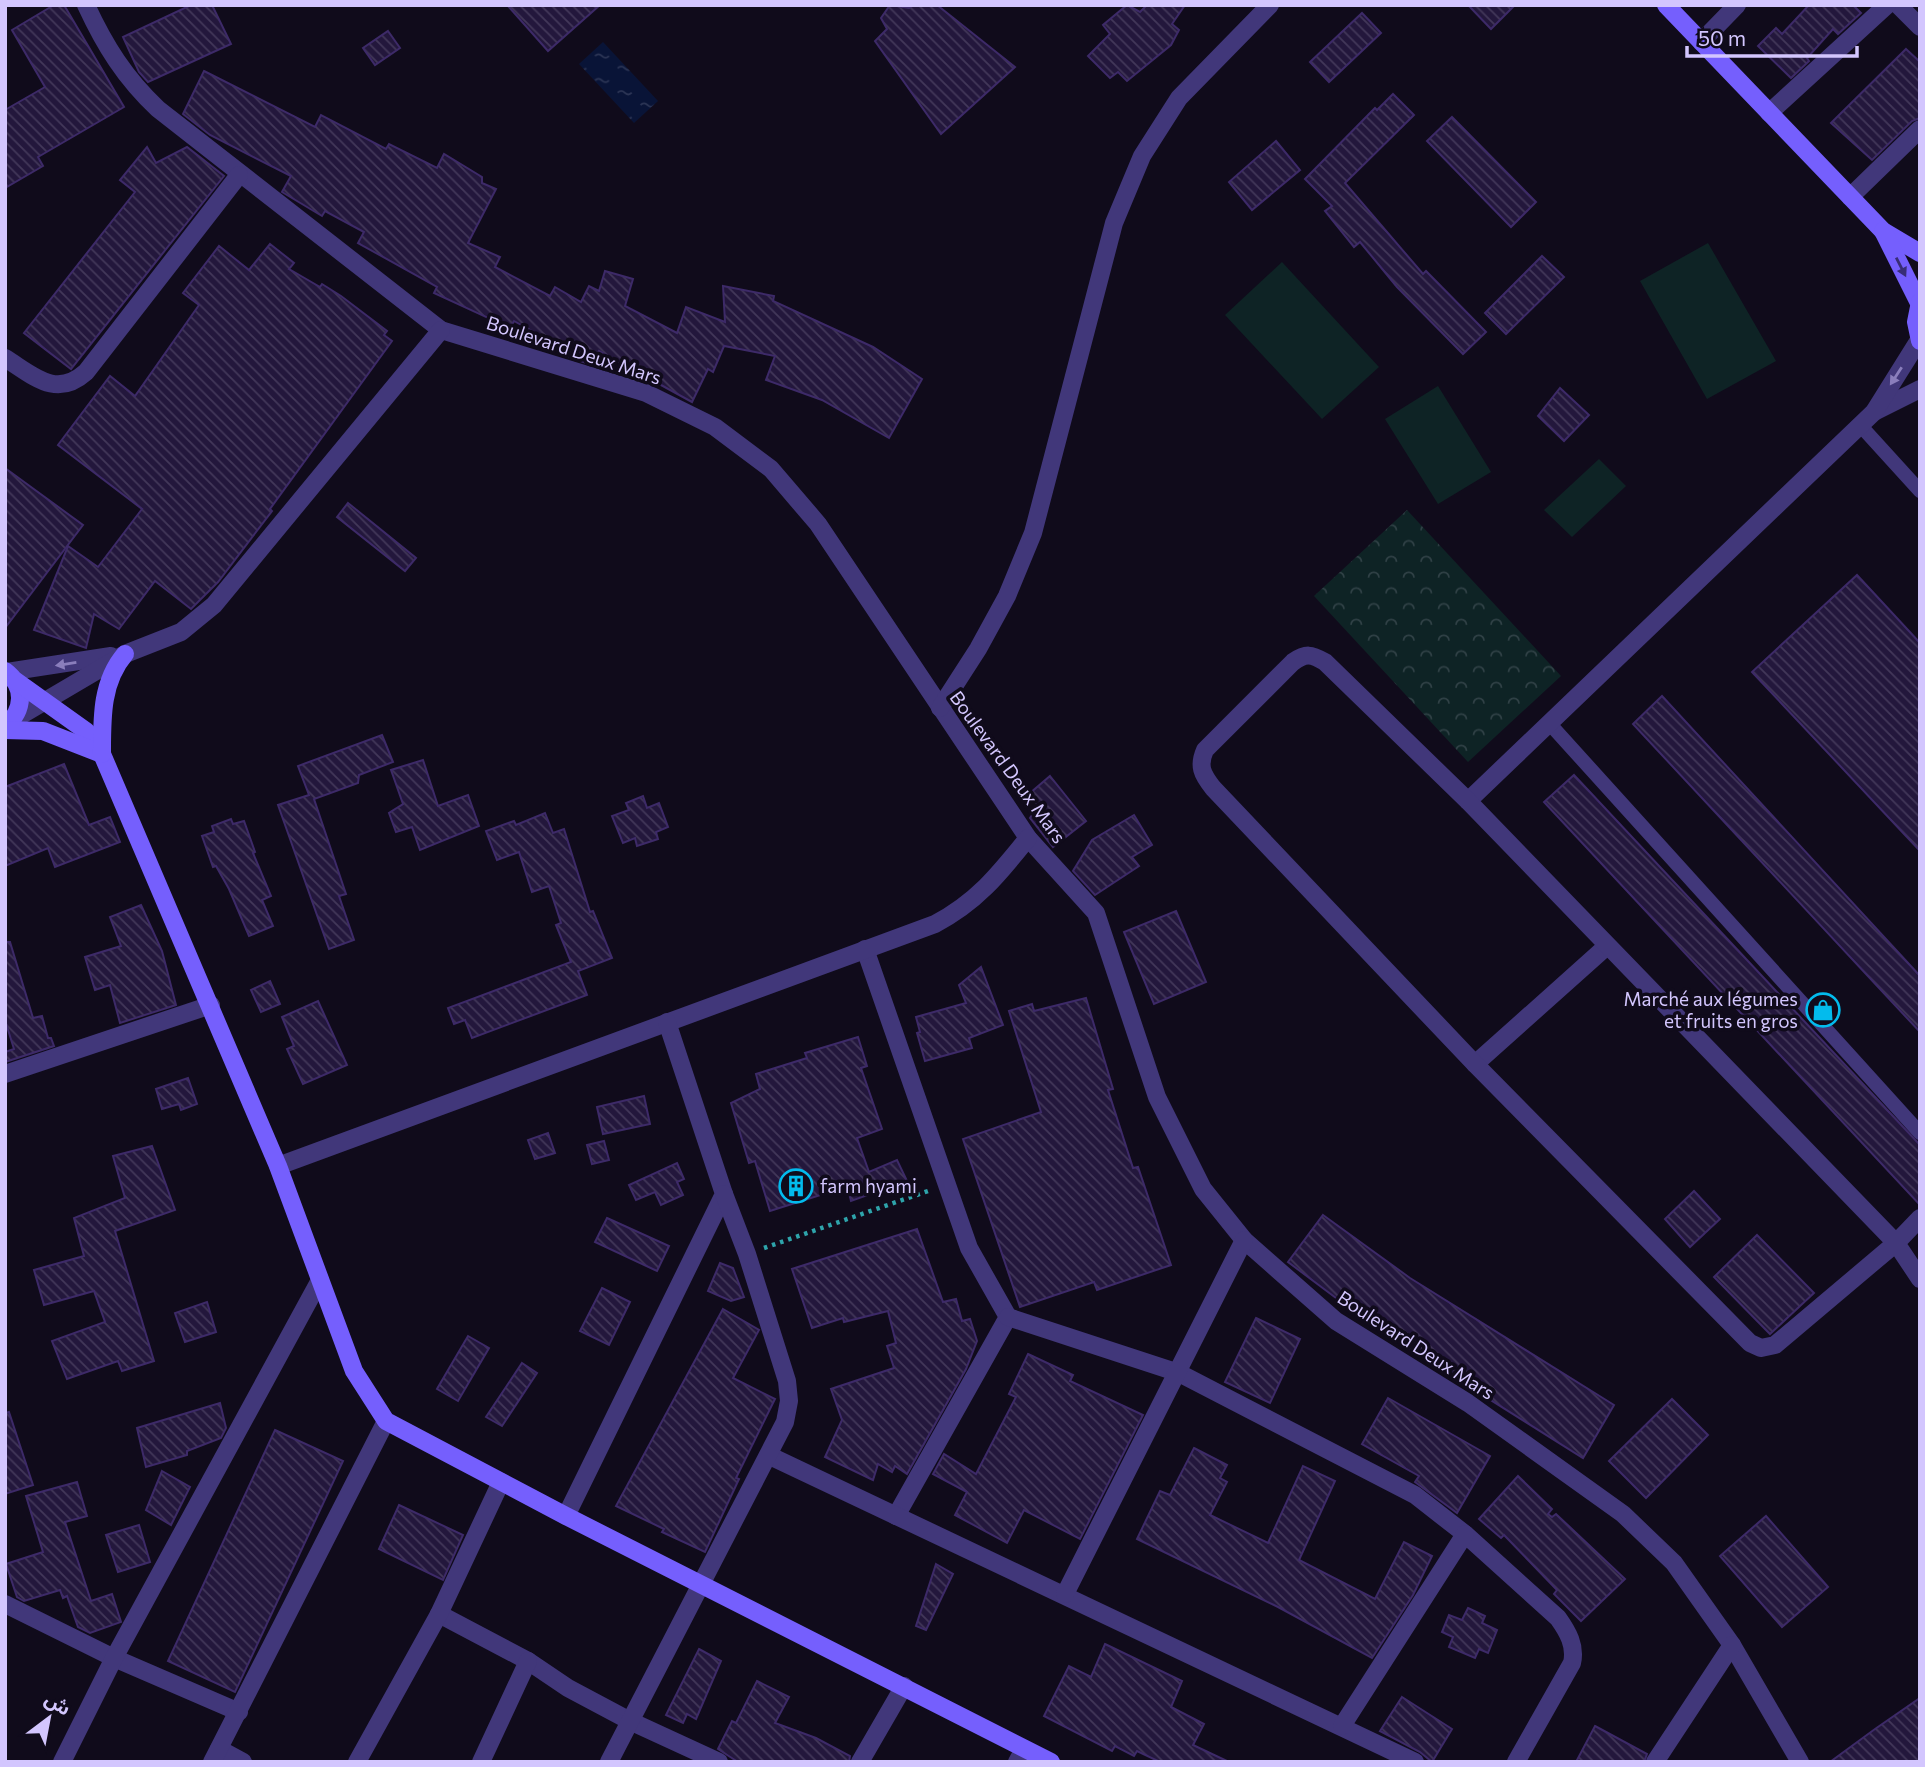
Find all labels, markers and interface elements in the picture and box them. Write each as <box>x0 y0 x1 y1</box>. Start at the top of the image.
scale bar <box>1687 14 1857 58</box>
text: 50 m <box>1698 25 1746 50</box>
one-way arrow <box>1895 257 1906 277</box>
street label: Boulevard Deux Mars <box>484 310 664 389</box>
one-way arrow <box>1890 366 1903 385</box>
one-way arrow <box>55 659 77 670</box>
street label: Boulevard Deux Mars <box>945 686 1071 847</box>
place label: Marché aux légumes et fruits en gros <box>1624 987 1798 1032</box>
shop icon: Marché aux légumes et fruits en gros <box>1804 991 1842 1029</box>
building icon: farm hyami <box>777 1167 815 1205</box>
place label: farm hyami <box>820 1174 917 1197</box>
street label: Boulevard Deux Mars <box>1334 1285 1499 1404</box>
north arrow <box>14 1683 84 1753</box>
text: ش <box>41 1687 75 1720</box>

